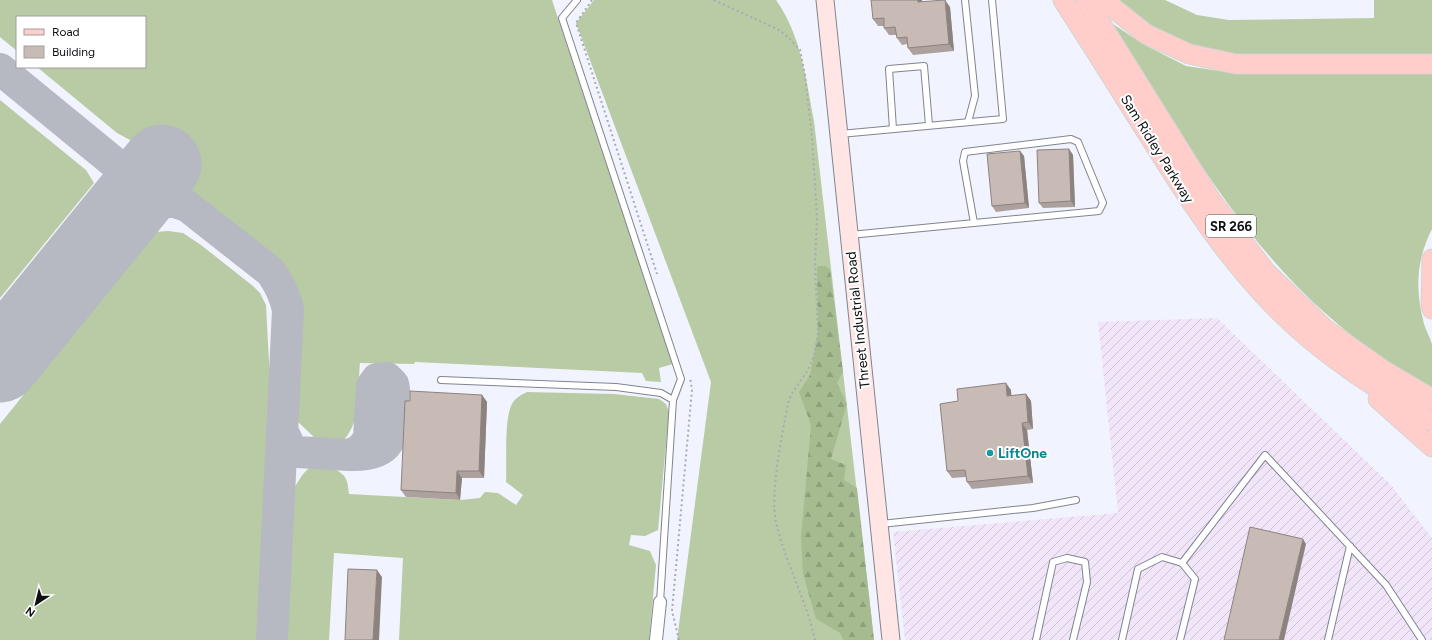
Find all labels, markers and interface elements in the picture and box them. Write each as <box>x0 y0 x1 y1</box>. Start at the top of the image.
legend <box>16 16 146 68</box>
text: Road <box>52 25 80 39</box>
text: Building <box>52 45 95 59</box>
street label: Sam Ridley Parkway <box>1117 92 1198 207</box>
road number: SR 266 <box>1206 215 1256 237</box>
street label: Threet Industrial Road <box>842 251 874 389</box>
place label: LiftOne <box>998 445 1047 462</box>
marker: LiftOne <box>985 448 995 458</box>
north arrow <box>16 584 56 624</box>
text: N <box>23 604 38 620</box>

